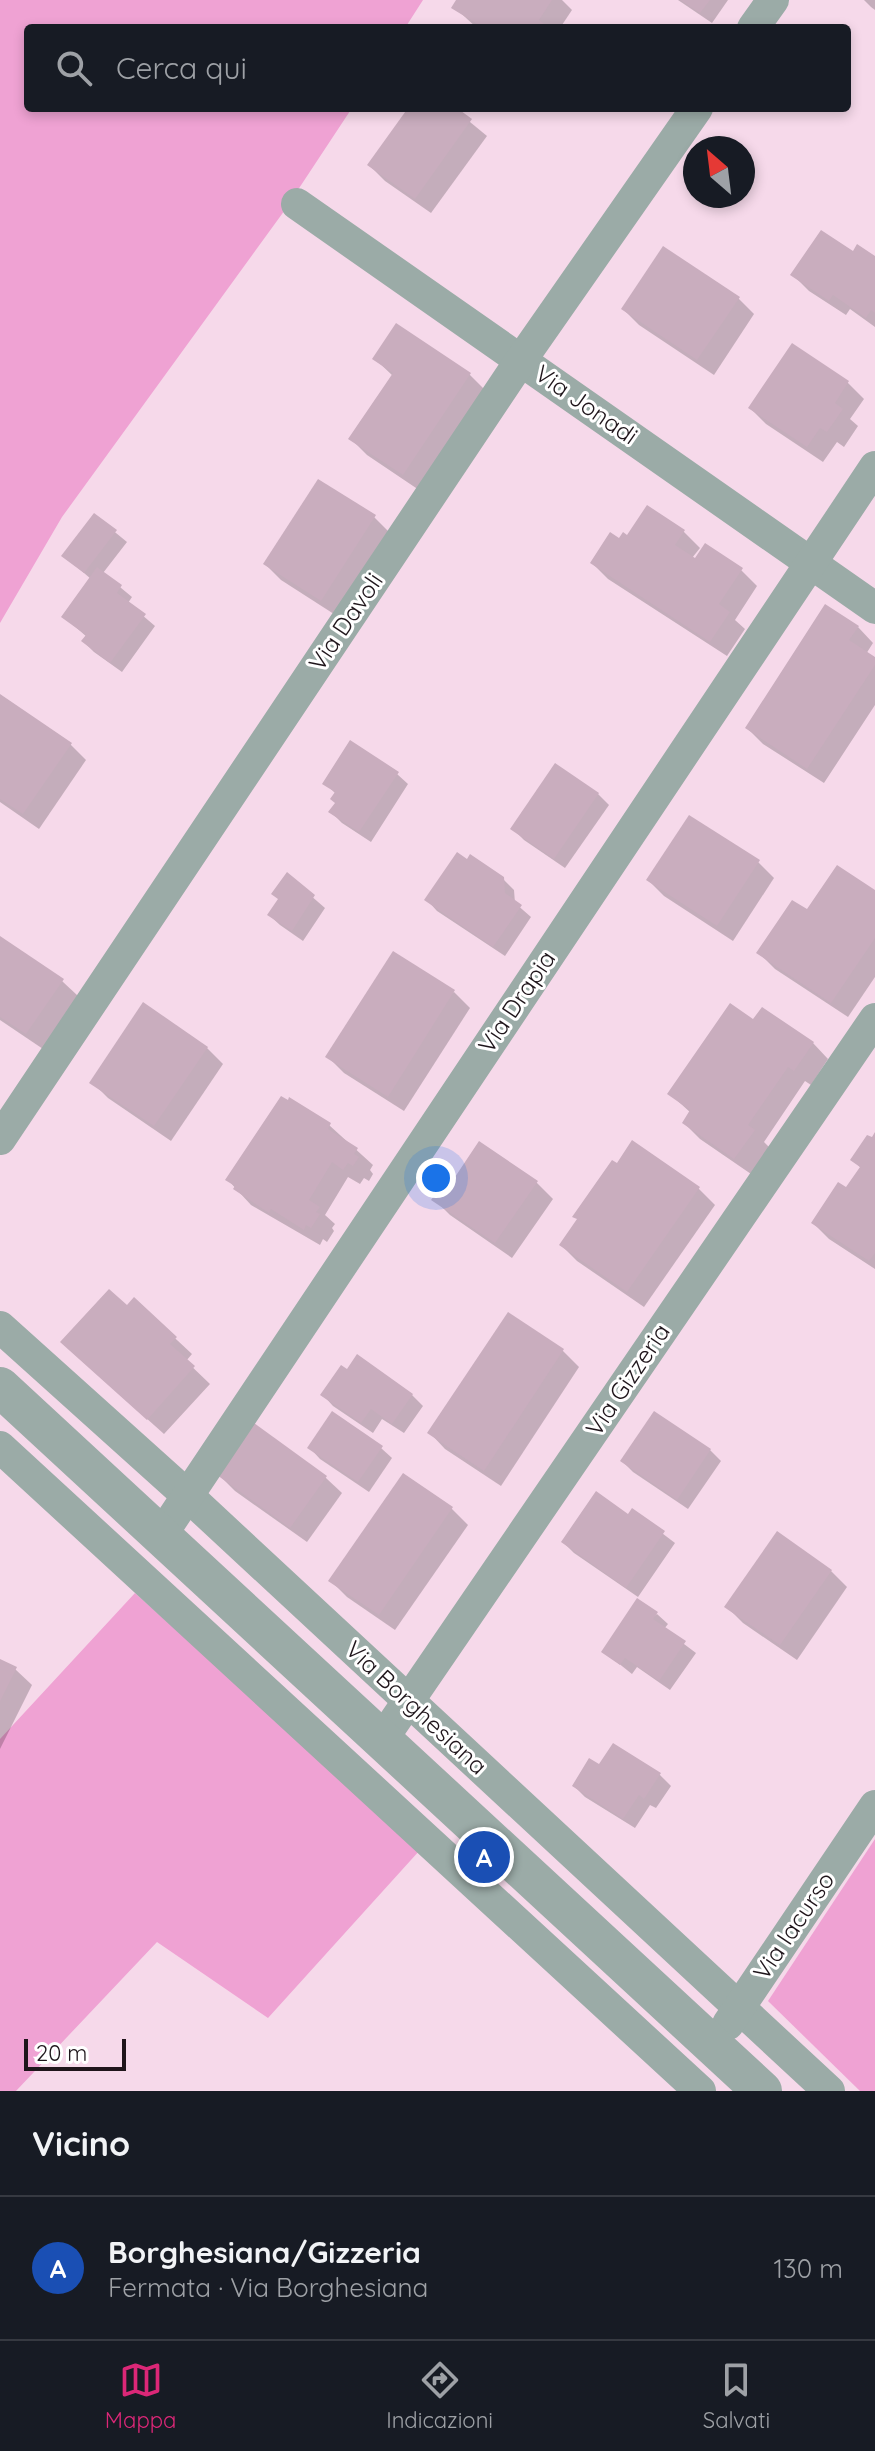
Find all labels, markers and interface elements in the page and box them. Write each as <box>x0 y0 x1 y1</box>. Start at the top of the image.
search box <box>24 24 851 112</box>
icon: search <box>52 46 96 90</box>
text: Cerca qui <box>116 49 247 87</box>
north arrow <box>683 136 755 208</box>
street label: Via Jonadi <box>529 358 644 450</box>
street label: Via Davoli <box>302 567 389 676</box>
street label: Via Drapia <box>471 944 561 1058</box>
your location <box>416 1158 456 1198</box>
street label: Via Gizzeria <box>579 1317 676 1441</box>
street label: Via Borghesiana <box>340 1634 494 1781</box>
pin: A <box>458 1827 510 1887</box>
street label: Via Iacurso <box>746 1866 840 1985</box>
scale bar <box>24 2035 126 2071</box>
text: 20 m <box>36 2039 87 2067</box>
text: Vicino <box>32 2122 130 2165</box>
text: Borghesiana/Gizzeria <box>108 2233 421 2271</box>
text: A <box>50 2252 66 2285</box>
text: 130 m <box>773 2252 843 2285</box>
text: Fermata · Via Borghesiana <box>108 2271 428 2304</box>
tab: Mappa <box>105 2358 176 2434</box>
tab: Indicazioni <box>386 2358 493 2434</box>
tab: Salvati <box>703 2358 770 2434</box>

